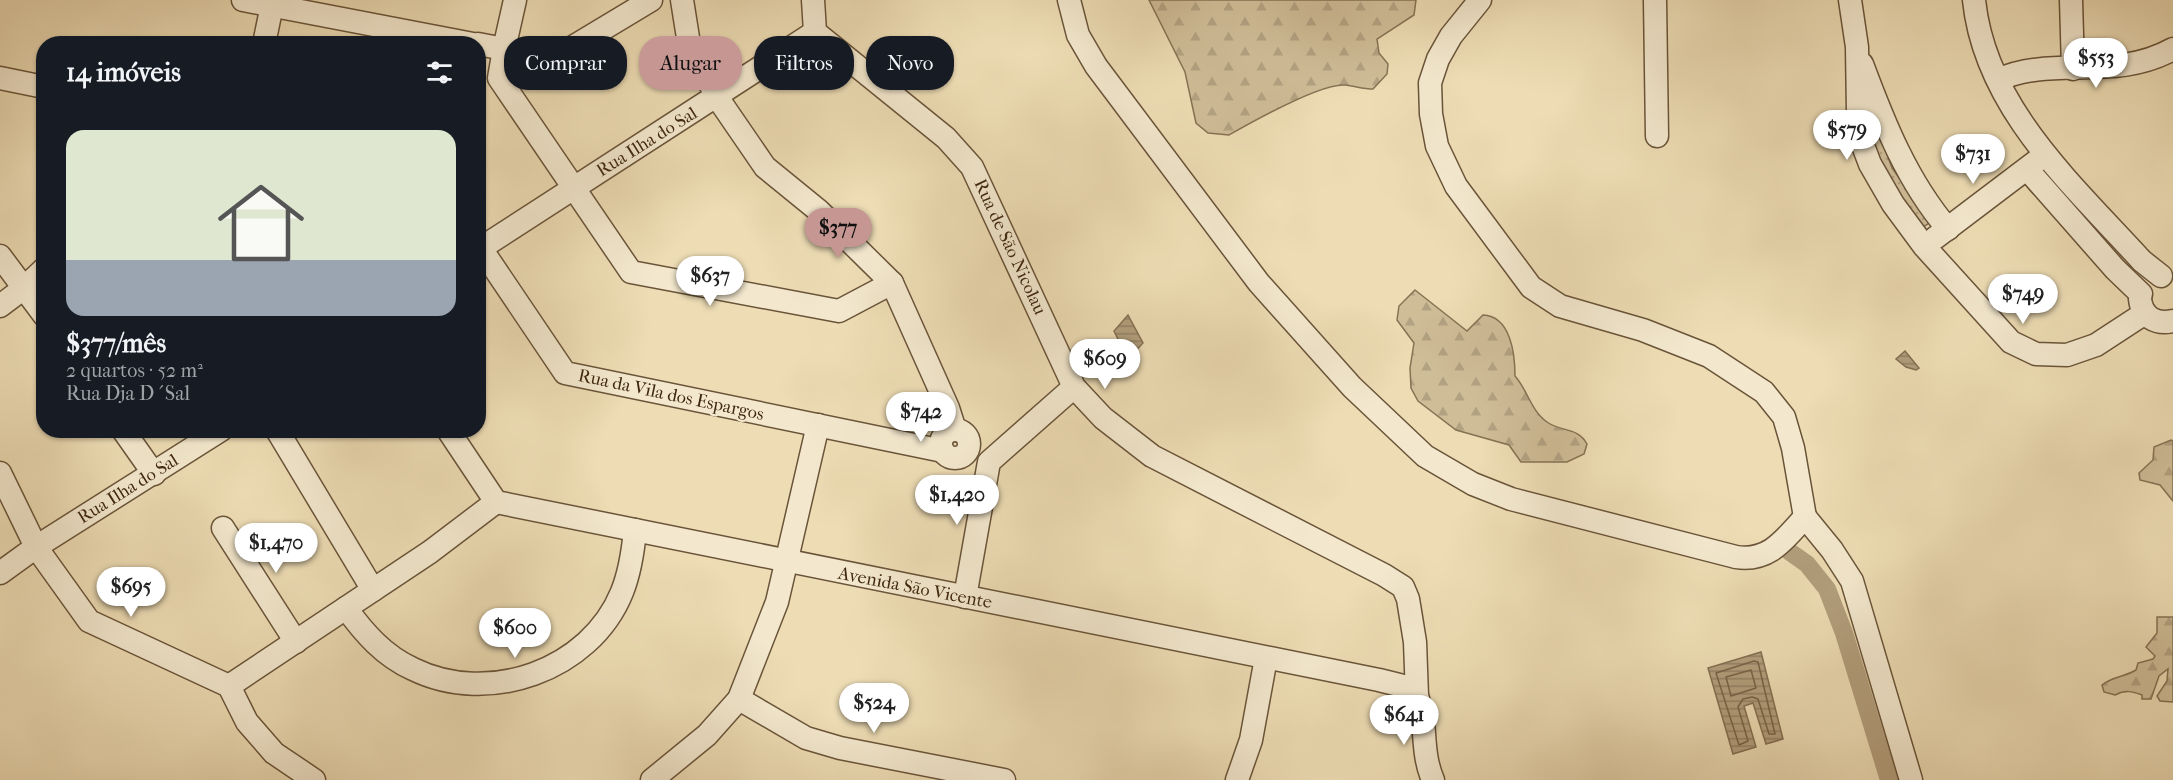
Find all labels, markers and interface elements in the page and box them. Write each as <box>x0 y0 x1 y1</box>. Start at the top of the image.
chip: Comprar <box>504 36 627 90</box>
chip: Alugar <box>639 36 742 90</box>
chip: Filtros <box>754 36 854 90</box>
chip: Novo <box>866 36 954 90</box>
pin: $553 <box>2060 38 2132 89</box>
text: $553 <box>2078 46 2114 69</box>
icon: filters <box>423 56 456 89</box>
text: 14 imóveis <box>66 57 181 88</box>
street label: Rua Ilha do Sal <box>593 103 701 181</box>
pin: $579 <box>1811 110 1883 161</box>
text: $579 <box>1827 118 1867 141</box>
pin: $731 <box>1937 134 2009 185</box>
text: $731 <box>1955 142 1991 165</box>
icon: home <box>207 169 315 277</box>
street label: Rua de São Nicolau <box>969 176 1051 318</box>
pin: $377 <box>802 208 874 259</box>
text: $377 <box>819 216 857 239</box>
pin: $637 <box>674 256 746 307</box>
text: $637 <box>690 264 730 287</box>
pin: $749 <box>1987 274 2059 325</box>
text: $749 <box>2002 282 2044 305</box>
text: $377/mês <box>66 328 166 359</box>
pin: $609 <box>1069 339 1141 390</box>
text: $609 <box>1083 347 1127 370</box>
text: 2 quartos · 52 m² <box>66 359 203 382</box>
street label: Rua da Vila dos Espargos <box>576 365 766 425</box>
text: Rua Dja D´Sal <box>66 382 190 405</box>
pin: $742 <box>885 392 957 443</box>
text: $742 <box>900 400 942 423</box>
street label: Rua Ilha do Sal <box>74 450 182 528</box>
pin: $1,420 <box>908 475 1006 526</box>
text: $1,420 <box>929 483 985 506</box>
pin: $1,470 <box>227 523 325 574</box>
text: $1,470 <box>249 531 303 554</box>
street label: Avenida São Vicente <box>835 563 994 613</box>
pin: $695 <box>95 567 167 618</box>
text: $695 <box>111 575 151 598</box>
pin: $600 <box>479 608 551 659</box>
text: $600 <box>493 616 537 639</box>
pin: $524 <box>838 683 910 734</box>
text: $524 <box>853 691 895 714</box>
pin: $641 <box>1368 695 1440 746</box>
text: $641 <box>1384 703 1424 726</box>

